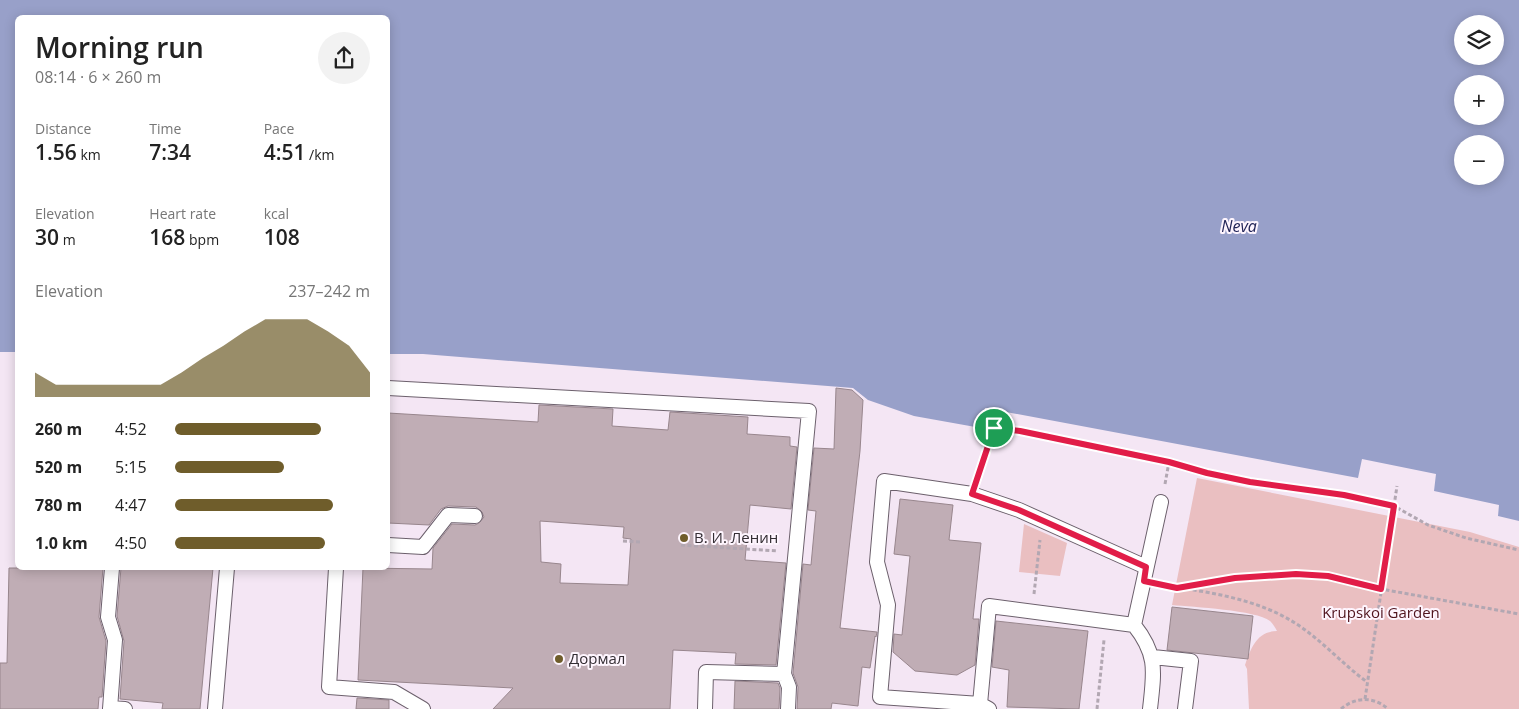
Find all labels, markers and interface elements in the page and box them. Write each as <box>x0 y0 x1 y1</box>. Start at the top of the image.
map controls <box>1454 15 1504 185</box>
button: layers <box>1454 15 1504 65</box>
text: Morning run <box>35 28 204 66</box>
button: share <box>318 32 370 84</box>
text: 08:14 · 6 × 260 m <box>35 66 161 88</box>
button: + <box>1454 75 1504 125</box>
text: Distance <box>35 119 91 138</box>
text: Time <box>149 119 181 138</box>
text: Pace <box>264 119 294 138</box>
button: − <box>1454 135 1504 185</box>
text: 1.56 <box>35 138 77 166</box>
text: 7:34 <box>149 138 191 166</box>
text: 4:51 <box>264 138 305 166</box>
text: km <box>77 145 101 164</box>
text: /km <box>305 145 335 164</box>
text: Elevation <box>35 204 94 223</box>
text: Heart rate <box>149 204 216 223</box>
text: kcal <box>264 204 289 223</box>
water label: Neva <box>1221 215 1257 237</box>
text: 30 <box>35 223 59 251</box>
text: 168 <box>149 223 185 251</box>
text: 108 <box>264 223 300 251</box>
text: m <box>59 230 76 249</box>
text: bpm <box>185 230 219 249</box>
text: Elevation <box>35 280 103 302</box>
text: 237–242 m <box>288 280 370 302</box>
pin <box>973 407 1015 449</box>
icon: arrive <box>980 414 1008 442</box>
text: 260 m <box>35 418 82 440</box>
text: 4:52 <box>115 418 147 440</box>
text: 520 m <box>35 456 82 478</box>
text: 5:15 <box>115 456 147 478</box>
text: 780 m <box>35 494 82 516</box>
text: 4:47 <box>115 494 147 516</box>
place label: В. И. Ленин <box>694 527 778 547</box>
text: 1.0 km <box>35 532 88 554</box>
text: 4:50 <box>115 532 147 554</box>
marker: В. И. Ленин <box>678 532 690 544</box>
park label: Krupskoi Garden <box>1322 602 1440 622</box>
place label: Дормал <box>569 648 625 668</box>
marker: Дормал <box>553 653 565 665</box>

